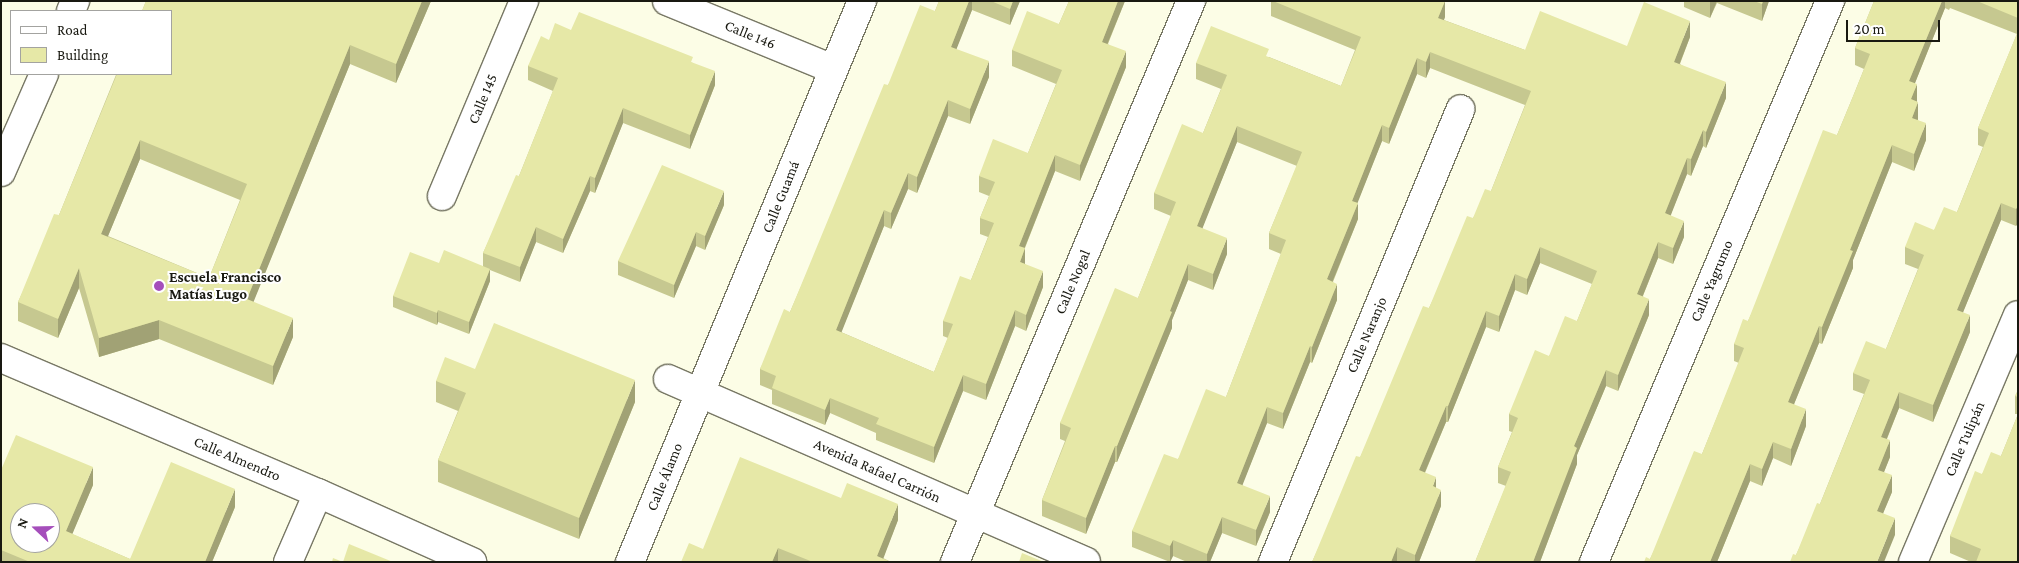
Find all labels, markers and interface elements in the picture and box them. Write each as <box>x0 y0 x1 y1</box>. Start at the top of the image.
legend <box>10 10 172 75</box>
scale bar <box>1849 10 1943 42</box>
street label: Calle 146 <box>722 17 778 53</box>
text: 20 m <box>1854 21 1885 37</box>
text: Road <box>57 22 87 38</box>
text: Building <box>57 47 108 63</box>
street label: Calle 145 <box>464 71 502 127</box>
street label: Calle Guamá <box>758 158 804 236</box>
street label: Calle Yagrumo <box>1687 237 1737 325</box>
street label: Calle Nogal <box>1051 247 1095 317</box>
place label: Escuela Francisco Matías Lugo <box>169 268 281 303</box>
marker: Escuela Francisco Matías Lugo <box>153 280 165 292</box>
street label: Calle Naranjo <box>1343 294 1391 376</box>
street label: Calle Tulipán <box>1941 399 1989 479</box>
street label: Calle Almendro <box>191 433 283 485</box>
street label: Avenida Rafael Carrión <box>811 435 943 507</box>
street label: Calle Álamo <box>643 440 687 514</box>
north arrow <box>10 503 60 553</box>
text: N <box>13 516 31 530</box>

